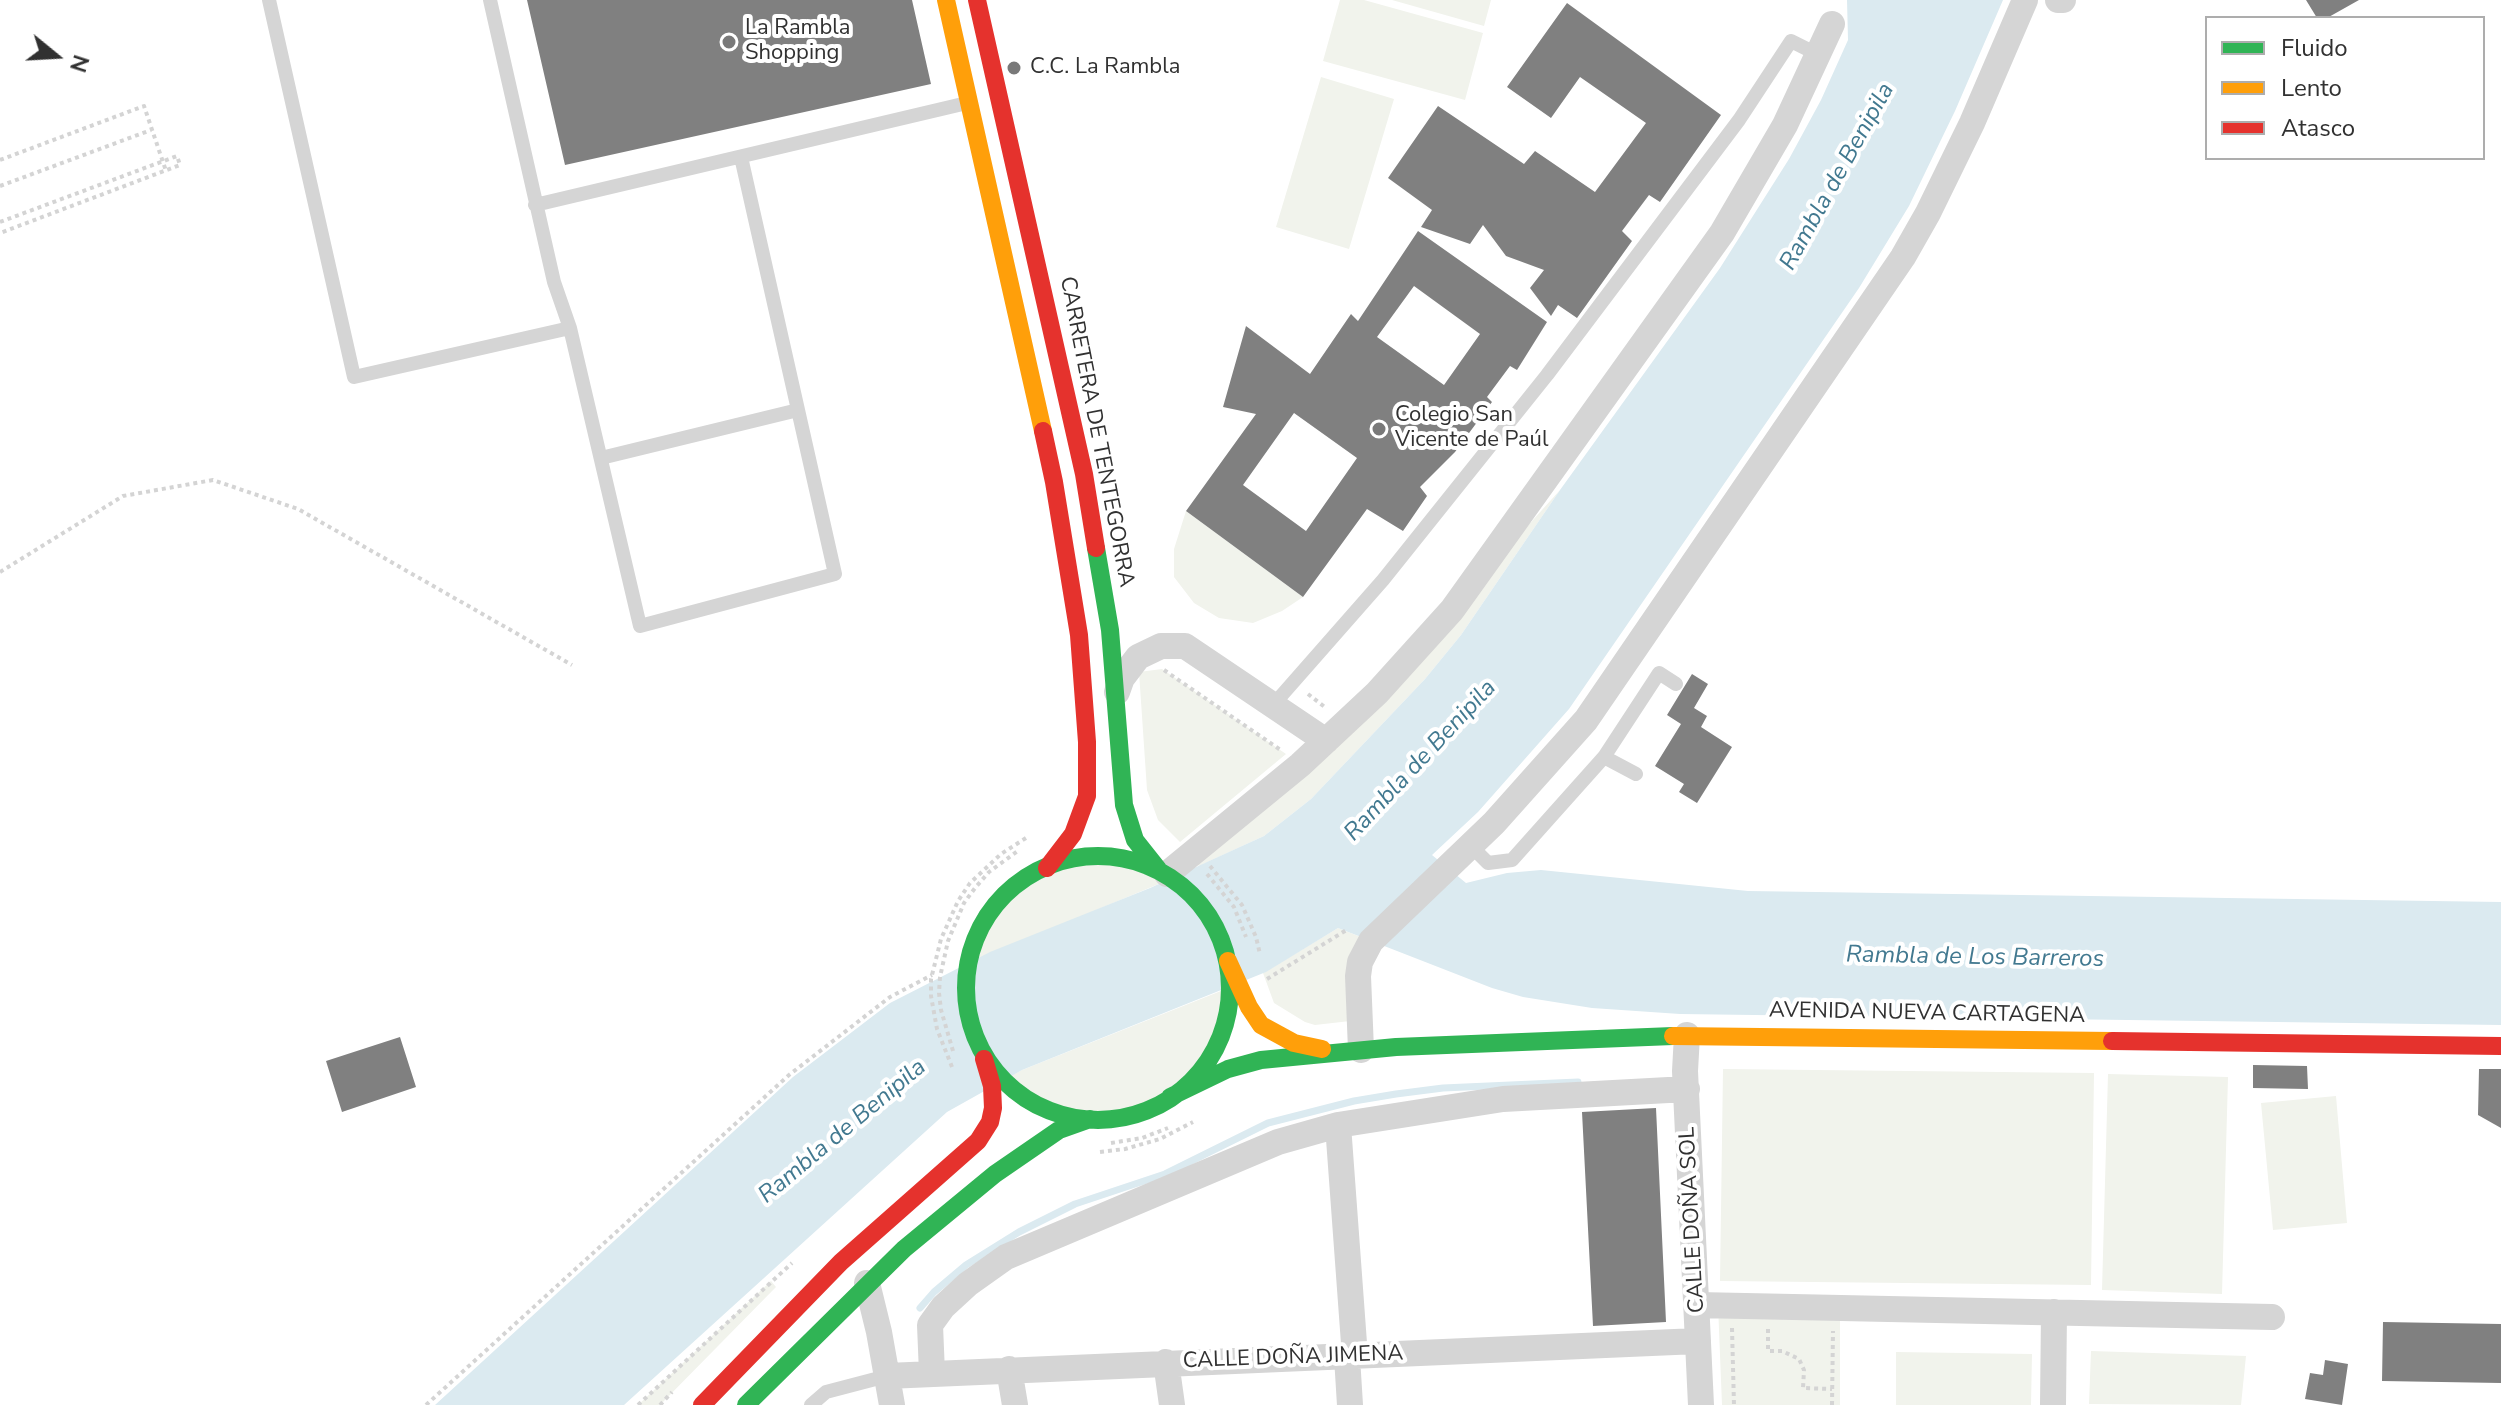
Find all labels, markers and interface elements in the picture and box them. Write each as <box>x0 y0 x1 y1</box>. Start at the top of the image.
north arrow <box>16 16 96 96</box>
place label: La Rambla Shopping <box>745 16 850 68</box>
legend <box>2205 16 2485 160</box>
text: Fluido <box>2281 32 2348 64</box>
marker: La Rambla Shopping <box>720 33 738 51</box>
text: N <box>62 51 96 76</box>
place label: C.C. La Rambla <box>1030 55 1180 81</box>
marker: C.C. La Rambla <box>1005 59 1023 77</box>
text: Lento <box>2281 72 2342 104</box>
water label: Rambla de Benipila <box>1775 78 1901 276</box>
text: Atasco <box>2281 112 2355 144</box>
street label: CARRETERA DE TENTEGORRA <box>1053 274 1139 590</box>
place label: Colegio San Vicente de Paúl <box>1395 403 1548 454</box>
marker: Colegio San Vicente de Paúl <box>1370 420 1388 438</box>
water label: Rambla de Benipila <box>1339 674 1503 848</box>
water label: Rambla de Los Barreros <box>1846 941 2104 975</box>
street label: AVENIDA NUEVA CARTAGENA <box>1769 998 2085 1030</box>
water label: Rambla de Benipila <box>753 1054 933 1210</box>
street label: CALLE DOÑA SOL <box>1675 1126 1711 1314</box>
street label: CALLE DOÑA JIMENA <box>1182 1341 1404 1375</box>

